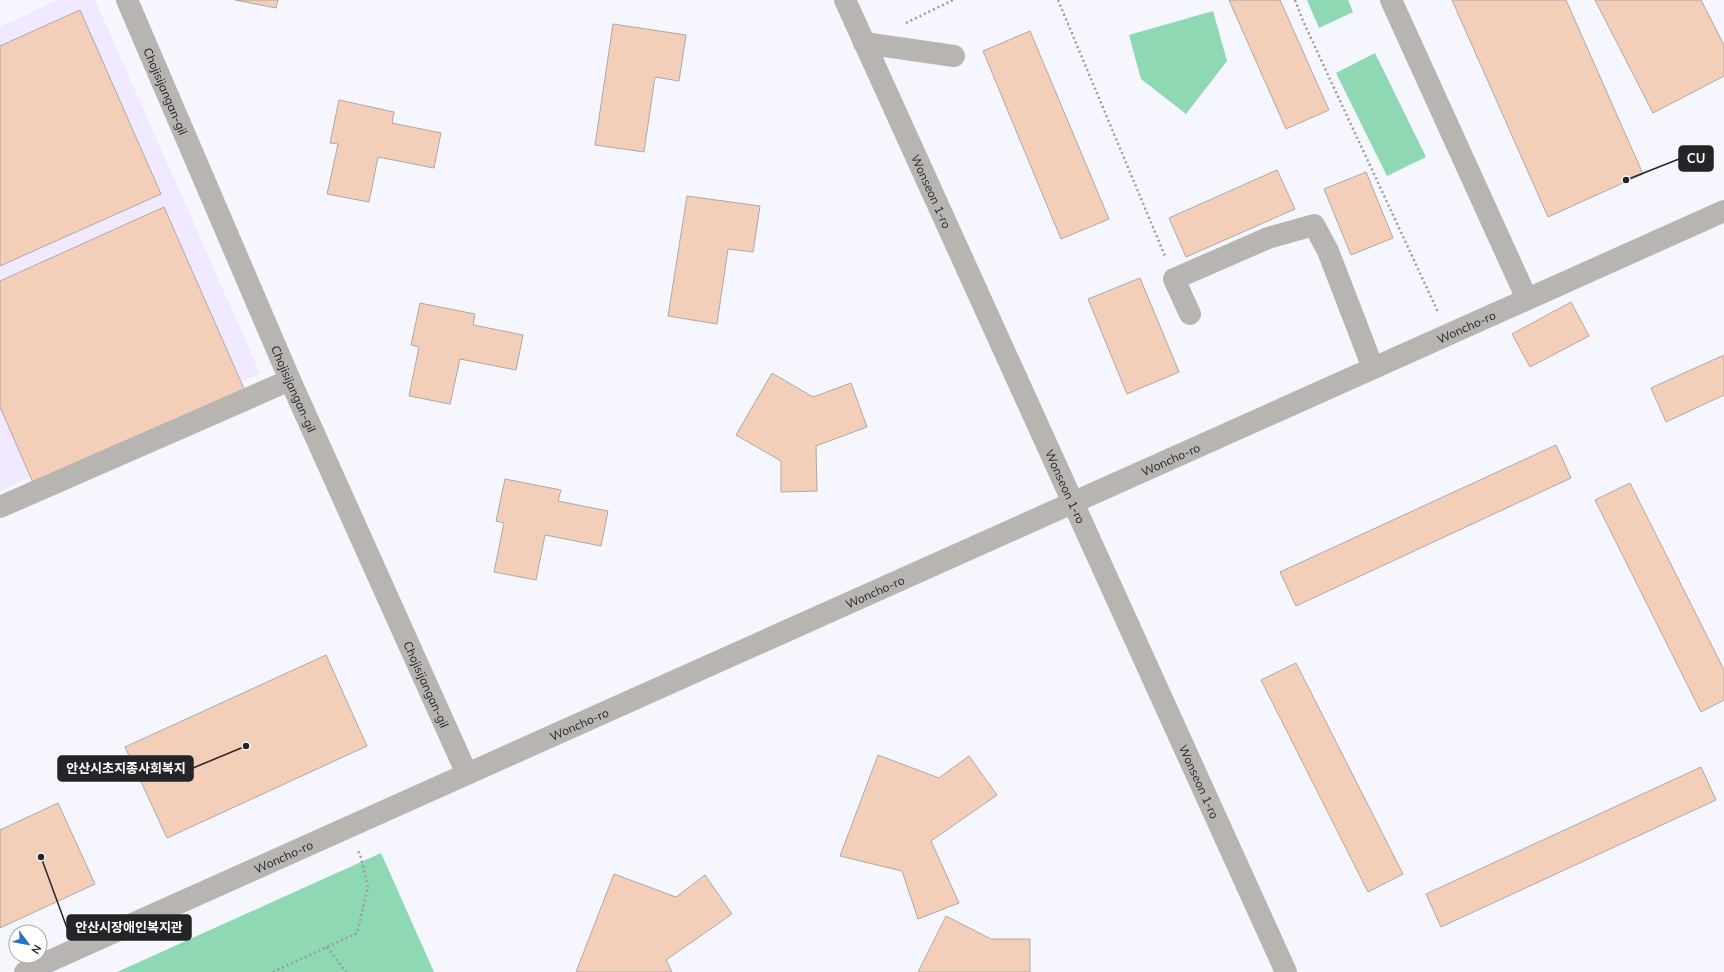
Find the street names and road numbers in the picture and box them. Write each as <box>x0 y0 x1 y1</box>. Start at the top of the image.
street label: Chojisijangan-gil <box>141 45 191 137</box>
street label: Wonseon 1-ro <box>908 152 955 231</box>
street label: Woncho-ro <box>1434 307 1498 346</box>
street label: Chojisijangan-gil <box>268 343 320 434</box>
street label: Woncho-ro <box>1139 439 1202 479</box>
street label: Wonseon 1-ro <box>1042 447 1089 526</box>
street label: Woncho-ro <box>843 572 907 611</box>
street label: Chojisijangan-gil <box>401 638 453 730</box>
street label: Woncho-ro <box>547 704 611 744</box>
street label: Wonseon 1-ro <box>1176 742 1223 821</box>
street label: Woncho-ro <box>252 837 315 876</box>

